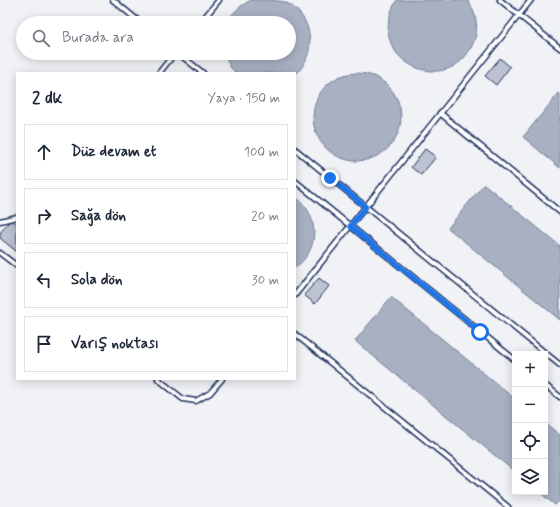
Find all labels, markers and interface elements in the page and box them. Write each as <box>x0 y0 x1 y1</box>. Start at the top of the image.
search box <box>16 16 296 60</box>
icon: search <box>30 27 52 49</box>
text: Burada ara <box>62 28 134 48</box>
text: 2 dk <box>32 87 62 109</box>
text: Yaya · 150 m <box>208 90 280 107</box>
icon: ahead <box>33 141 55 163</box>
text: Düz devam et <box>71 142 156 162</box>
text: 100 m <box>244 144 279 161</box>
route end <box>321 169 339 187</box>
icon: right <box>33 205 55 227</box>
text: Sağa dön <box>71 206 126 226</box>
text: 20 m <box>251 208 279 225</box>
icon: left <box>33 269 55 291</box>
text: Sola dön <box>71 270 123 290</box>
text: 30 m <box>252 272 279 289</box>
route start <box>471 323 489 341</box>
icon: arrive <box>33 333 55 355</box>
text: Varış noktası <box>71 334 159 354</box>
map controls <box>512 351 548 495</box>
button: + <box>512 351 548 387</box>
button: − <box>512 387 548 423</box>
button: locate <box>512 423 548 459</box>
button: layers <box>512 459 548 495</box>

